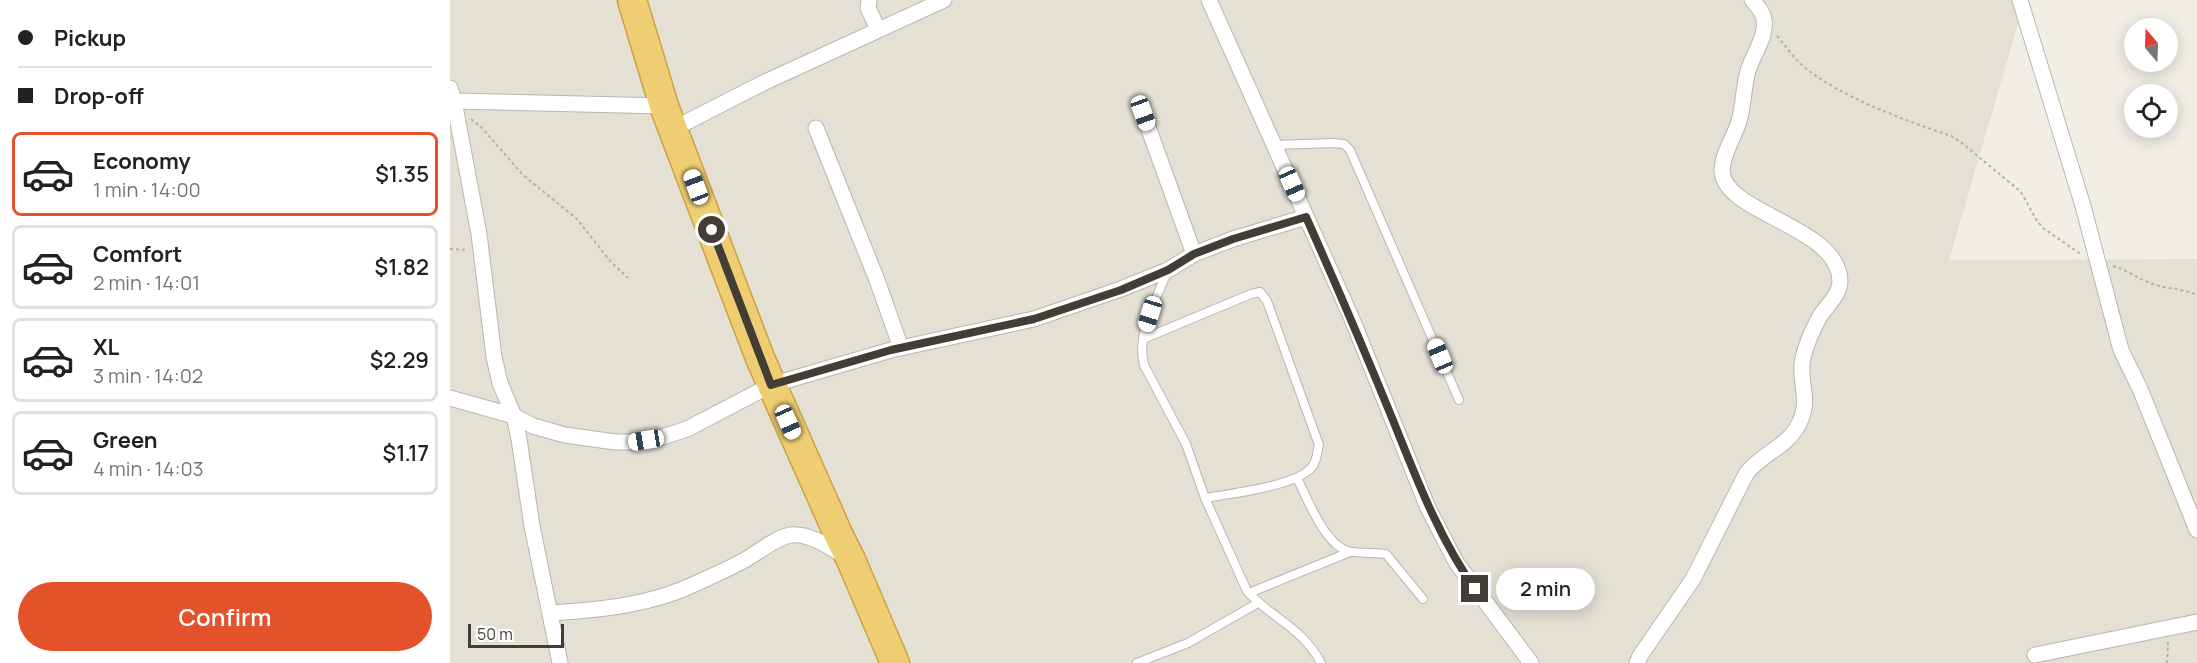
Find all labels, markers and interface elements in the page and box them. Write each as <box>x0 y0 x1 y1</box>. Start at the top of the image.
north arrow <box>2124 18 2178 72</box>
map controls <box>2124 18 2178 138</box>
text: Pickup <box>54 23 126 53</box>
text: Drop-off <box>54 81 144 111</box>
button: locate <box>2124 84 2178 138</box>
car <box>1128 93 1158 133</box>
text: Economy <box>93 146 191 176</box>
icon: car <box>21 147 75 201</box>
text: $1.35 <box>375 159 429 189</box>
car <box>1276 164 1308 204</box>
car <box>681 167 711 207</box>
text: 1 min · 14:00 <box>93 176 201 203</box>
route start <box>698 216 725 243</box>
text: Comfort <box>93 239 182 269</box>
icon: car <box>21 240 75 294</box>
text: $1.82 <box>375 252 429 282</box>
text: 2 min · 14:01 <box>93 269 200 296</box>
car <box>1136 294 1164 334</box>
text: XL <box>93 332 119 362</box>
icon: car <box>21 333 75 387</box>
car <box>1425 336 1455 376</box>
text: $2.29 <box>370 345 429 375</box>
text: 3 min · 14:02 <box>93 362 203 389</box>
car <box>772 402 804 442</box>
text: Green <box>93 425 158 455</box>
icon: car <box>21 426 75 480</box>
car <box>627 428 665 452</box>
text: $1.17 <box>383 438 429 468</box>
text: 4 min · 14:03 <box>93 455 204 482</box>
callout: 2 min <box>1496 568 1595 610</box>
route end <box>1461 575 1488 602</box>
text: 2 min <box>1520 575 1571 602</box>
button: Confirm <box>18 582 432 651</box>
scale bar <box>468 621 564 648</box>
text: 50 m <box>477 623 513 645</box>

